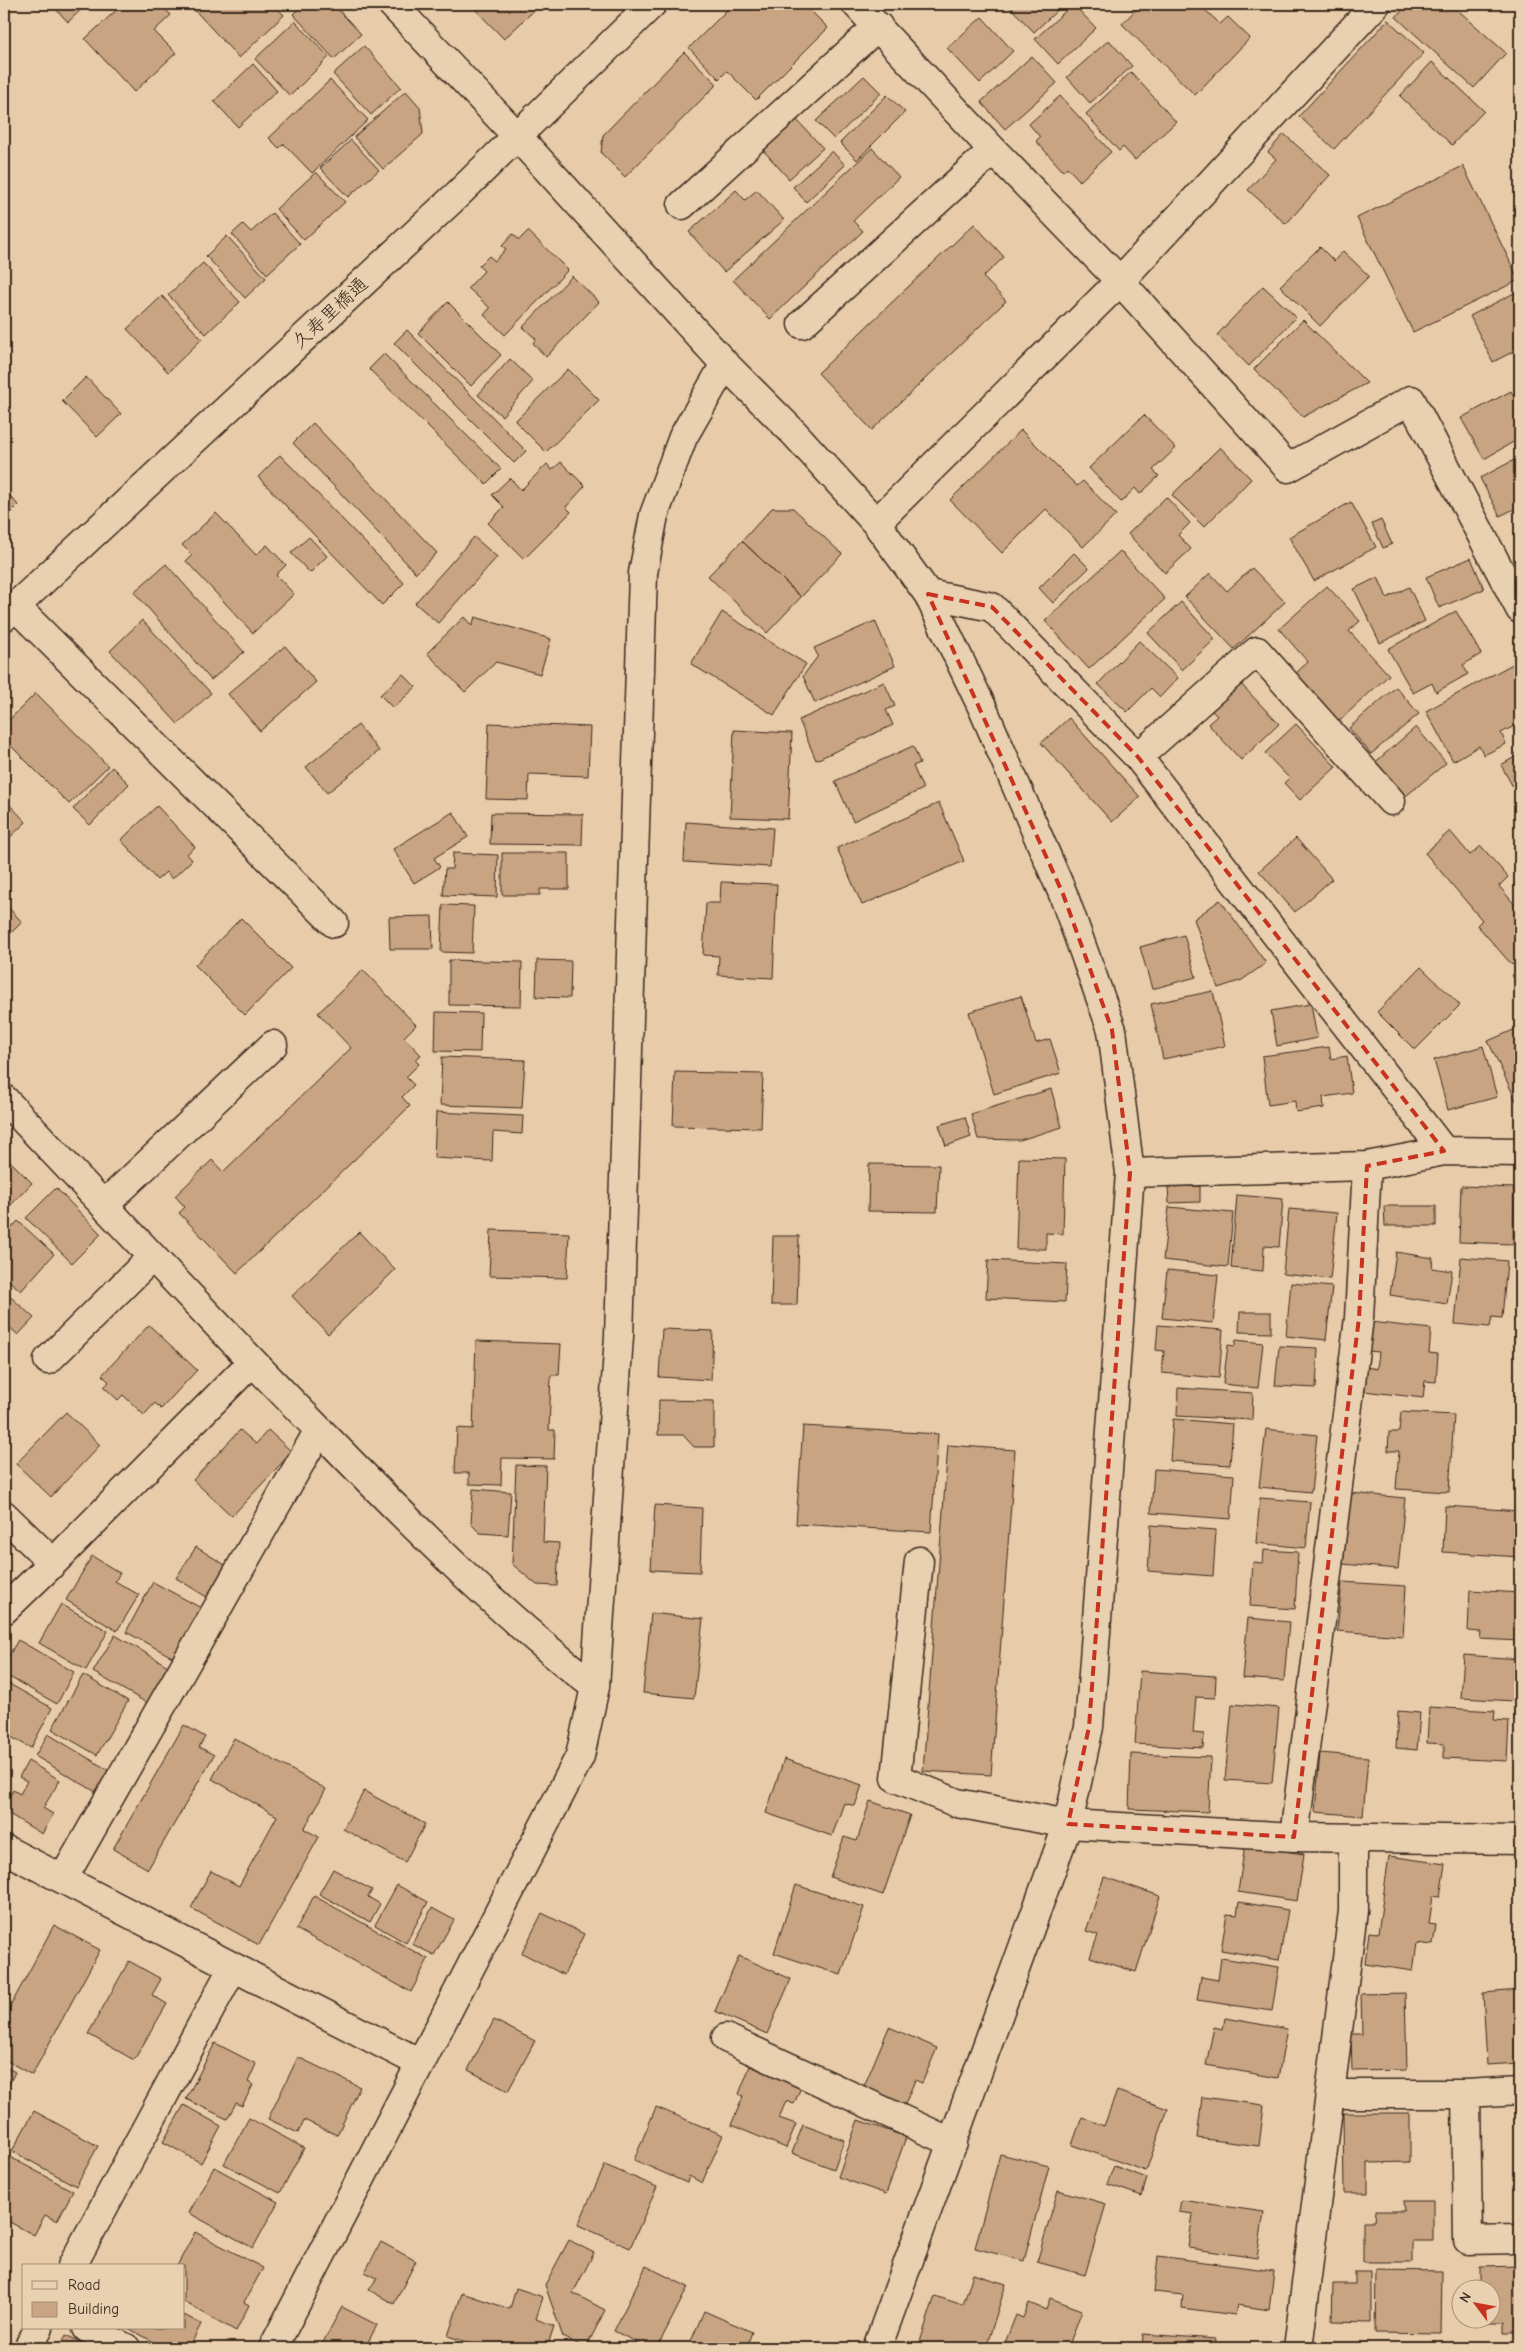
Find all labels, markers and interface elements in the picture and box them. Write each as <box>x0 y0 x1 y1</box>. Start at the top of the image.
street label: 久寿里橋通 <box>288 273 372 353</box>
legend <box>22 2264 185 2330</box>
text: Road <box>68 2276 100 2294</box>
north arrow <box>1452 2280 1502 2330</box>
text: N <box>1456 2289 1475 2306</box>
text: Building <box>68 2300 119 2318</box>

